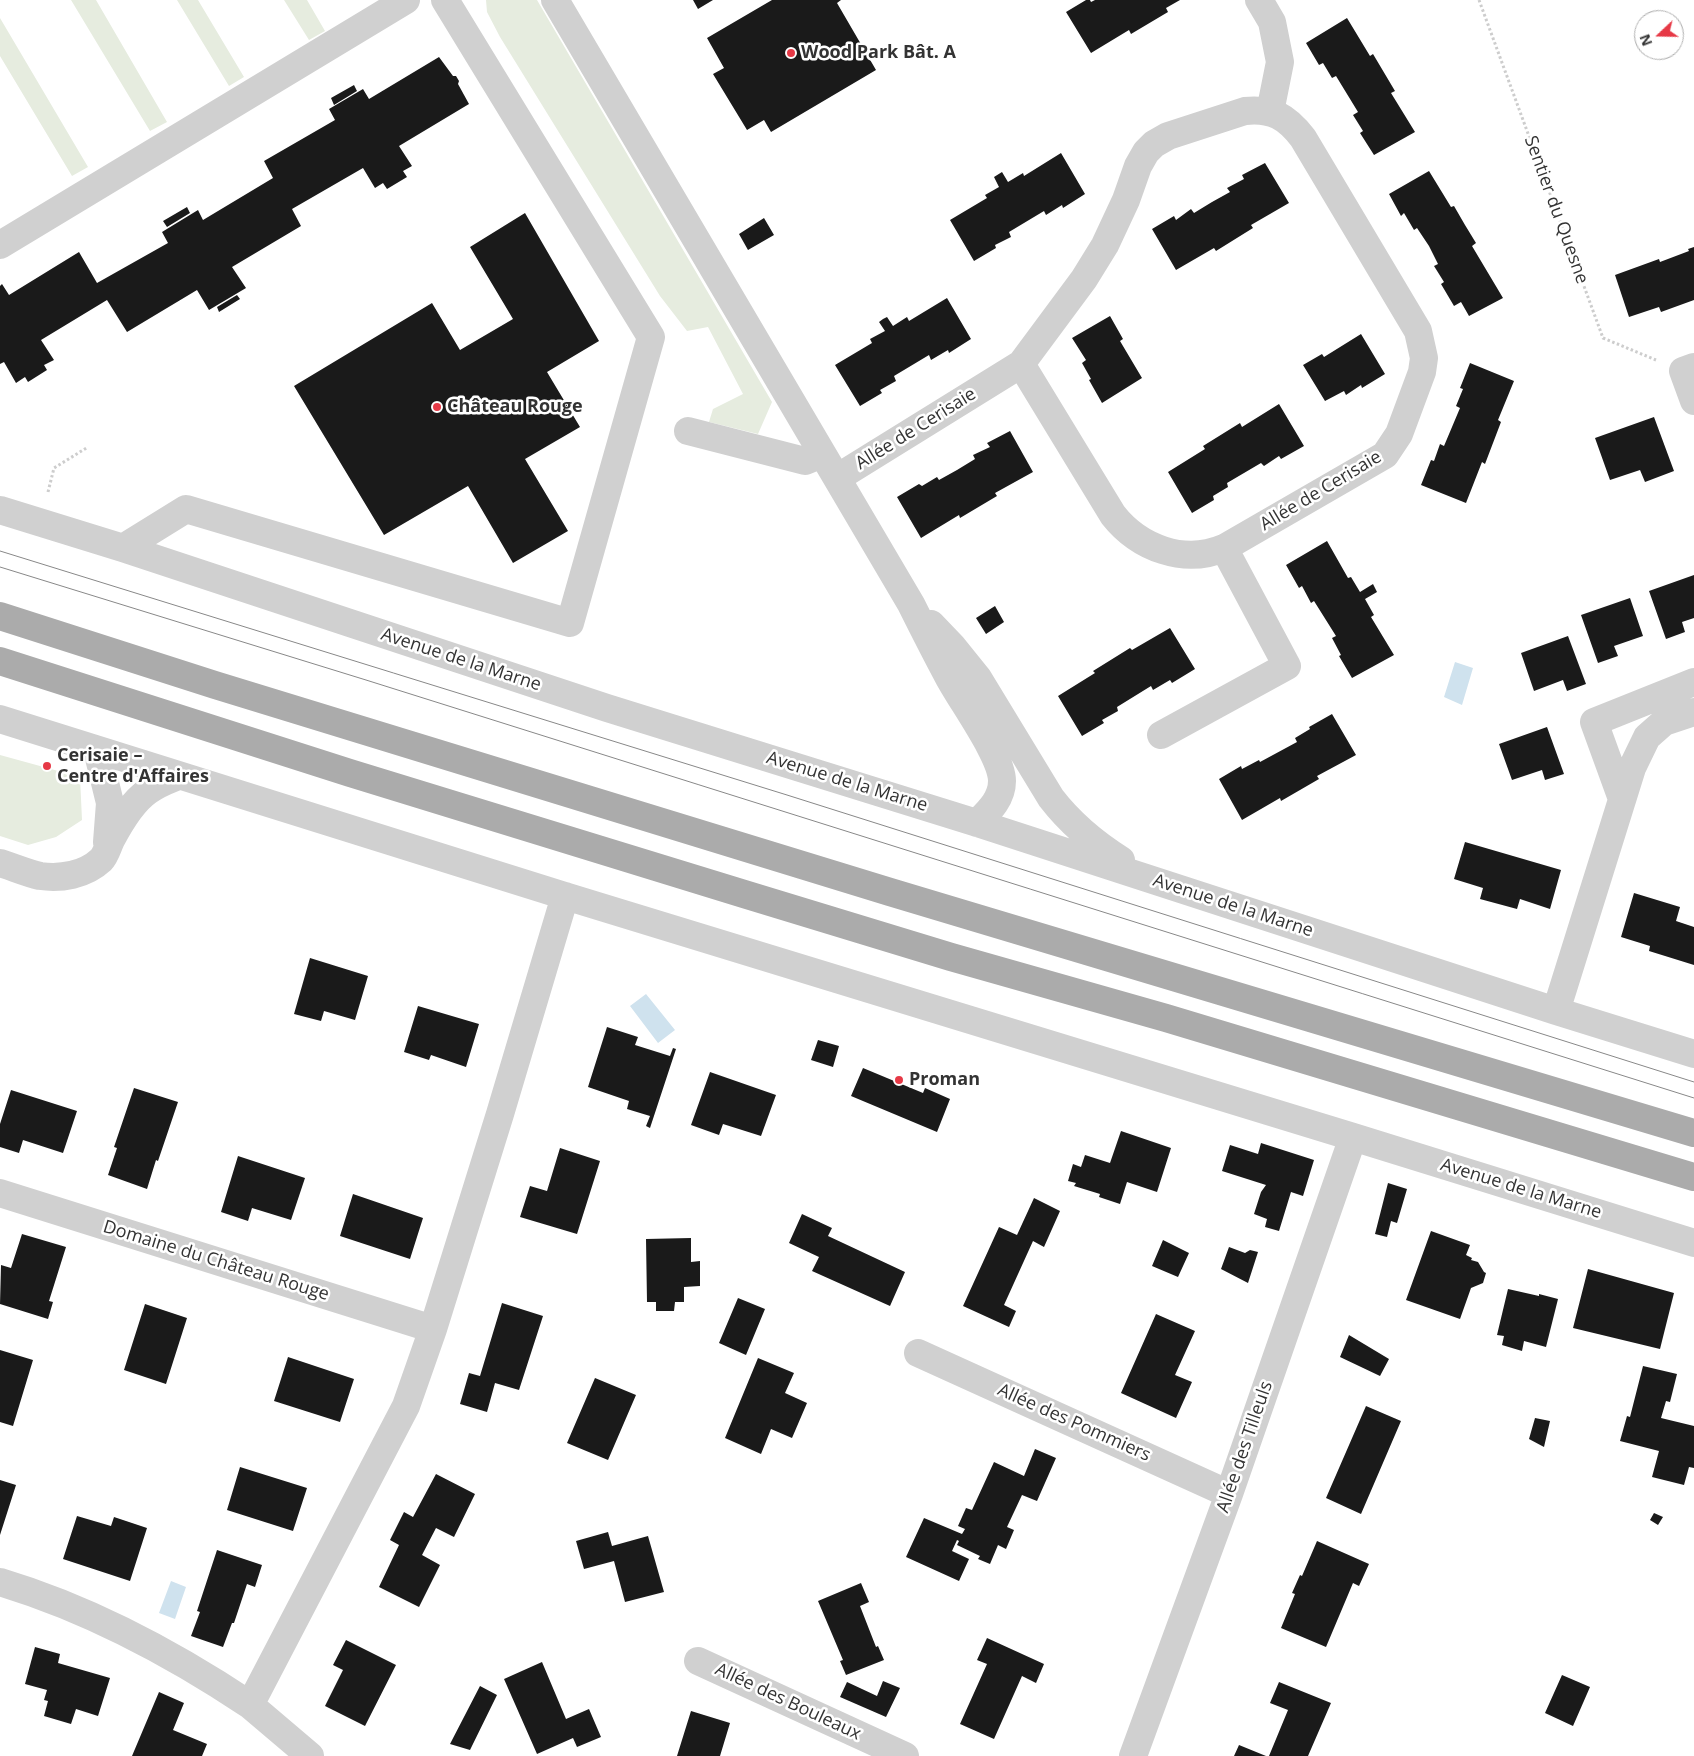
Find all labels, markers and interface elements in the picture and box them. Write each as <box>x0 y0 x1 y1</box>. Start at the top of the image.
north arrow <box>1634 10 1684 60</box>
text: N <box>1635 31 1656 49</box>
place label: Wood Park Bât. A <box>801 42 956 64</box>
marker: Wood Park Bât. A <box>785 47 797 59</box>
street label: Sentier du Quesne <box>1519 133 1593 287</box>
street label: Allée de Cerisaie <box>852 383 980 475</box>
place label: Château Rouge <box>447 396 583 418</box>
marker: Château Rouge <box>431 401 443 413</box>
street label: Allée de Cerisaie <box>1256 446 1386 536</box>
street label: Avenue de la Marne <box>378 624 544 696</box>
place label: Cerisaie – Centre d'Affaires <box>57 745 209 788</box>
street label: Avenue de la Marne <box>764 747 930 817</box>
marker: Cerisaie – Centre d'Affaires <box>41 760 53 772</box>
street label: Avenue de la Marne <box>1150 870 1316 942</box>
place label: Proman <box>909 1069 980 1091</box>
marker: Proman <box>893 1074 905 1086</box>
street label: Avenue de la Marne <box>1438 1154 1604 1224</box>
street label: Domaine du Château Rouge <box>100 1216 332 1306</box>
street label: Allée des Tilleuls <box>1212 1378 1278 1516</box>
street label: Allée des Pommiers <box>994 1380 1154 1466</box>
street label: Allée des Bouleaux <box>712 1659 864 1745</box>

